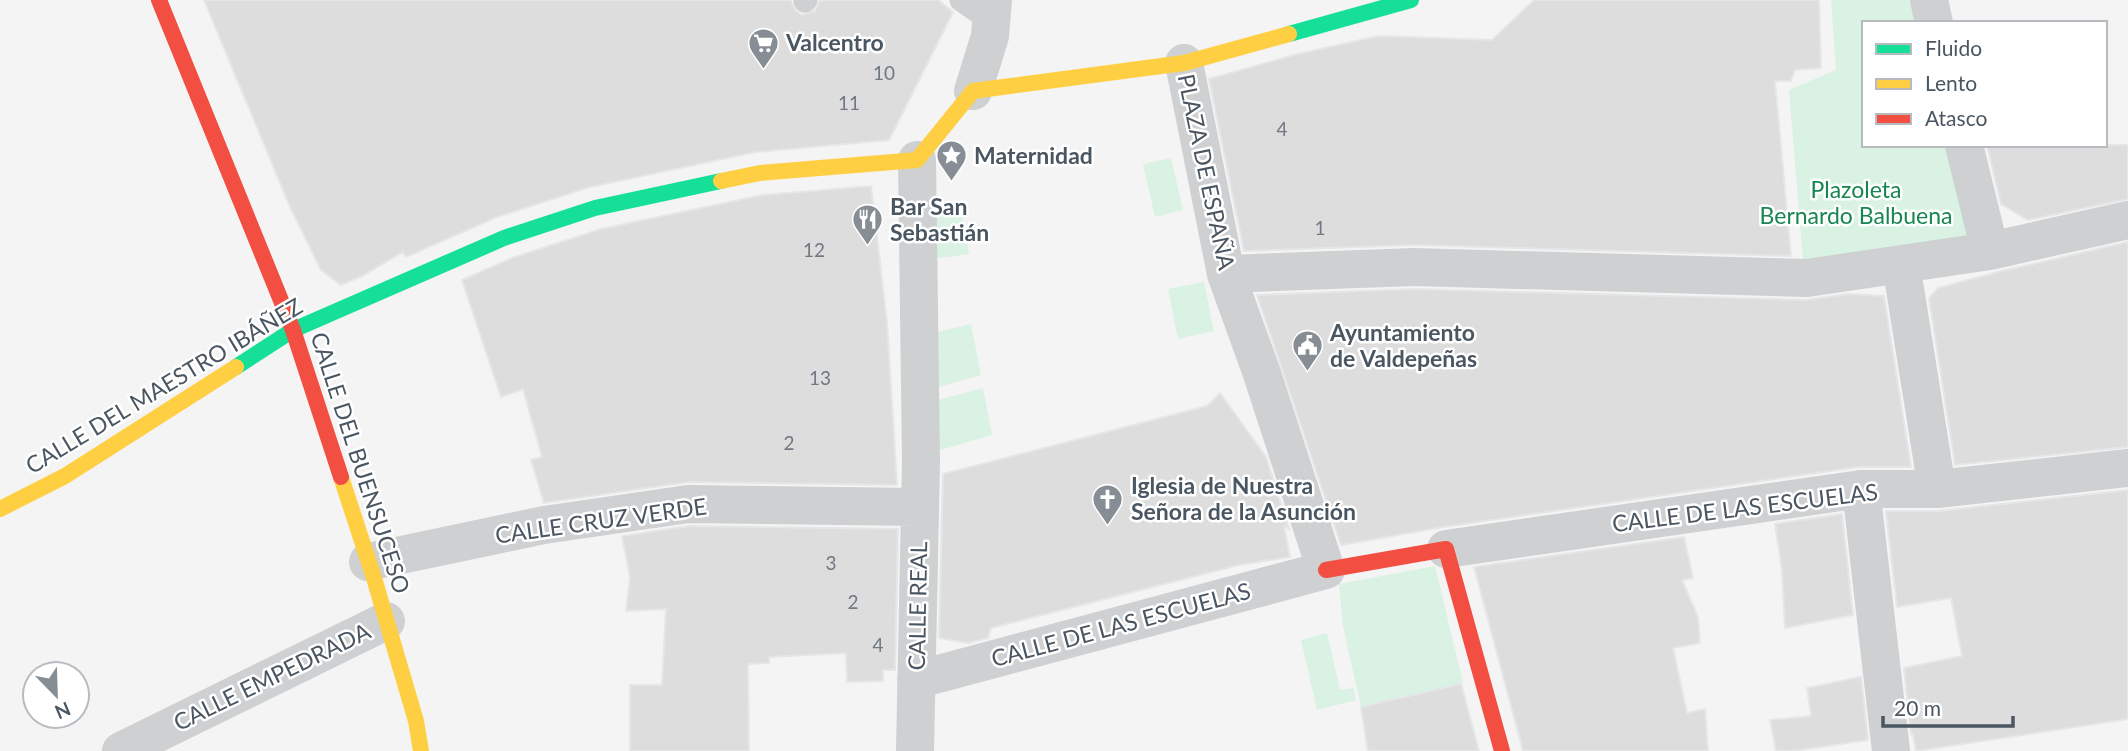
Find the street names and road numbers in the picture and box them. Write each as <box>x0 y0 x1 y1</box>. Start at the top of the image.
street label: PLAZA DE ESPAÑA <box>1173 71 1242 273</box>
street label: CALLE DEL MAESTRO IBÁÑEZ <box>20 291 307 479</box>
street label: CALLE DEL BUENSUCESO <box>305 329 416 597</box>
street label: CALLE DE LAS ESCUELAS <box>1611 477 1879 537</box>
street label: CALLE CRUZ VERDE <box>493 491 708 549</box>
street label: CALLE REAL <box>902 541 932 671</box>
street label: CALLE DE LAS ESCUELAS <box>988 576 1253 672</box>
street label: CALLE EMPEDRADA <box>169 616 375 736</box>

